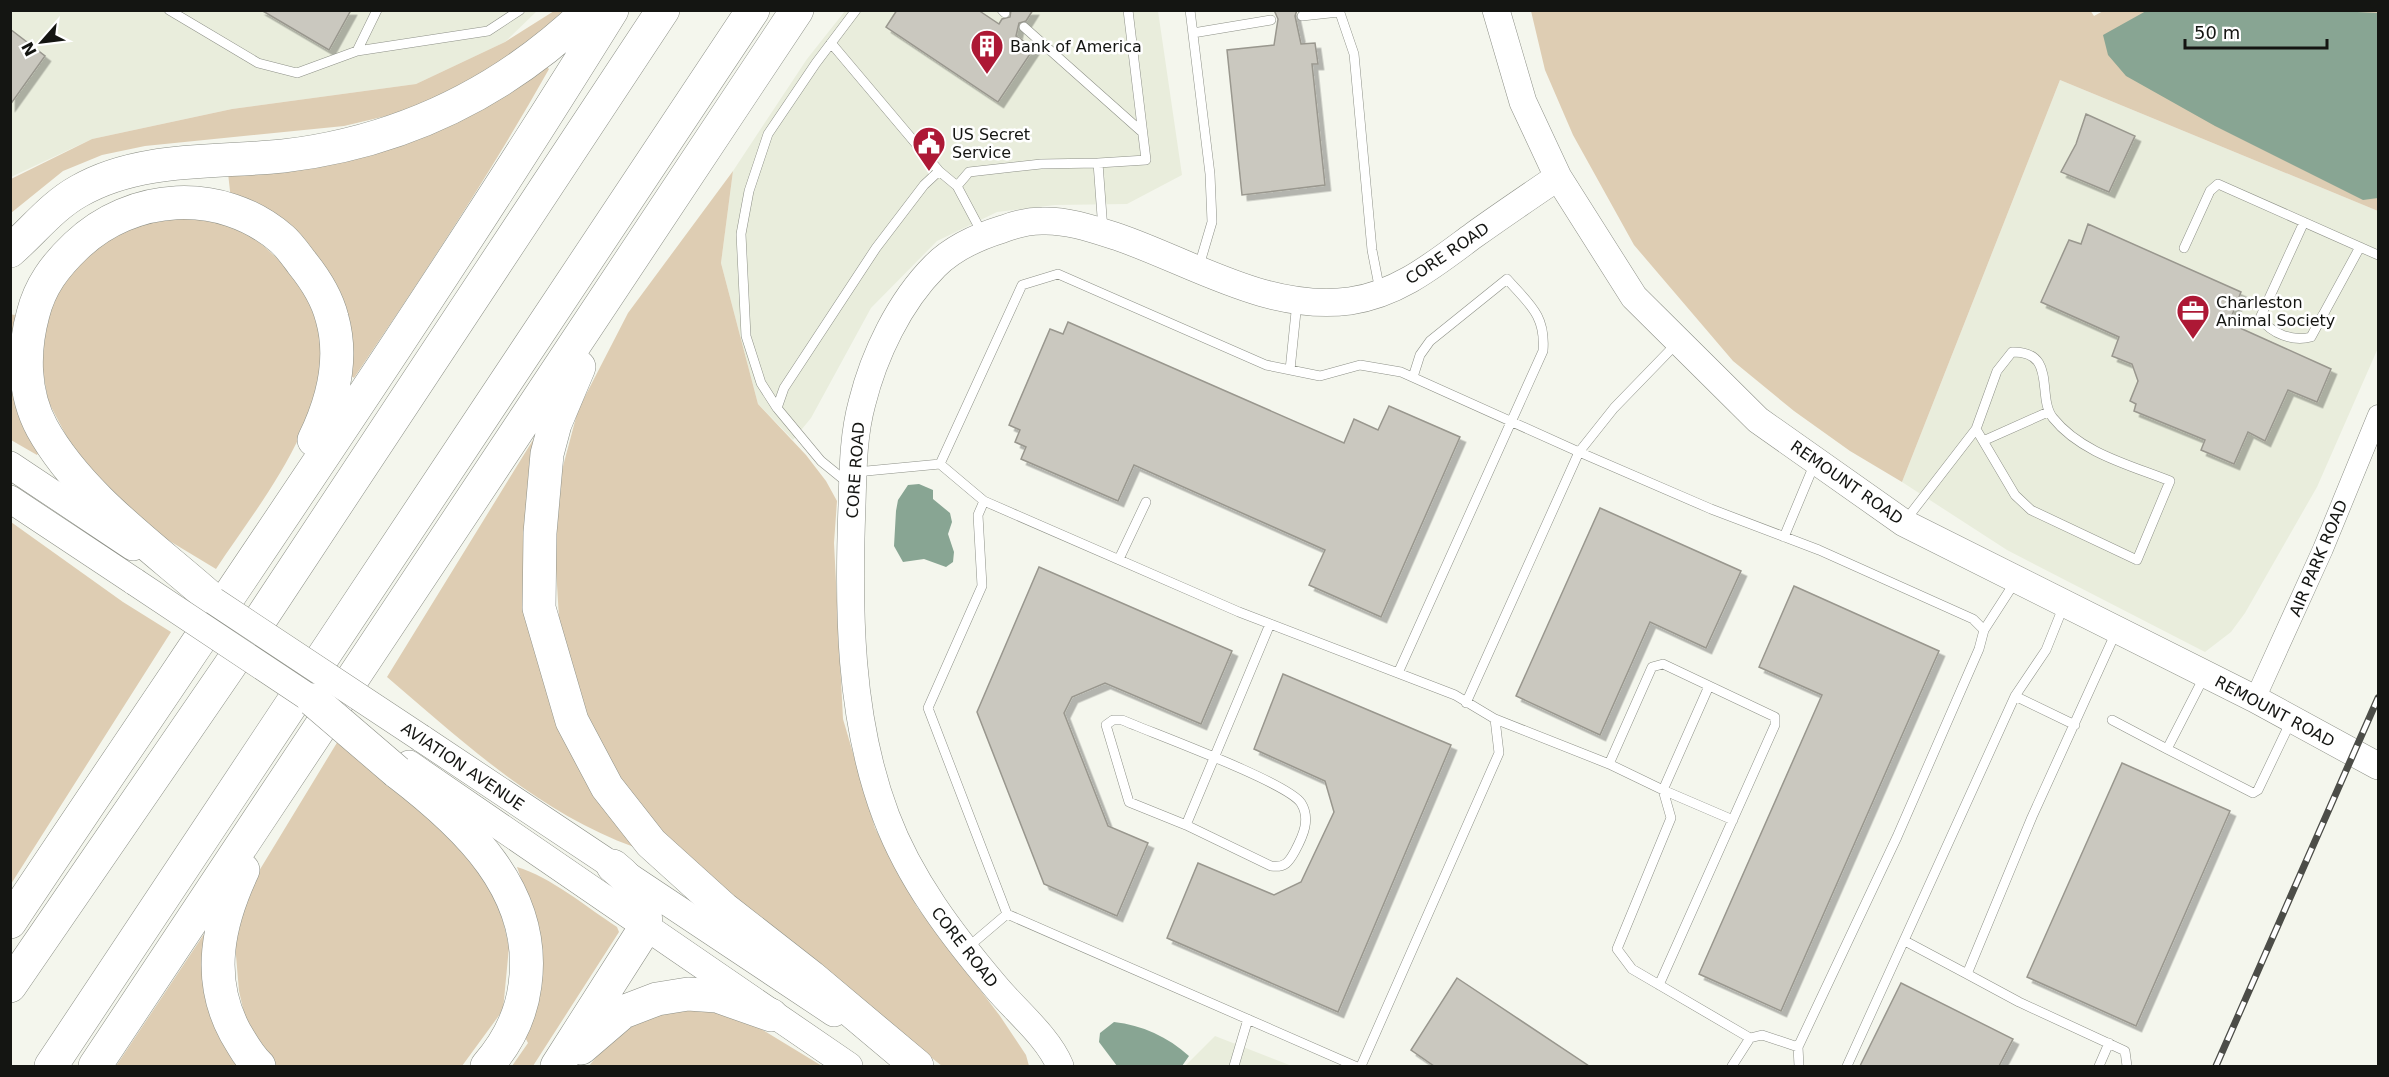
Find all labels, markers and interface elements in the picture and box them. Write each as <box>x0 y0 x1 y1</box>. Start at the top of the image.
north arrow <box>12 12 72 72</box>
scale bar <box>2185 12 2328 50</box>
text: 50 m <box>2194 22 2240 43</box>
building icon: Bank of America <box>969 28 1005 75</box>
place label: Bank of America <box>1010 37 1142 56</box>
text: N <box>18 38 41 59</box>
public building icon: US Secret Service <box>911 125 947 172</box>
place label: US Secret Service <box>952 125 1030 162</box>
street label: CORE ROAD <box>1402 218 1493 288</box>
office icon: Charleston Animal Society <box>2175 293 2211 340</box>
place label: Charleston Animal Society <box>2216 293 2335 330</box>
street label: CORE ROAD <box>843 421 868 519</box>
street label: REMOUNT ROAD <box>1787 437 1907 528</box>
street label: AIR PARK ROAD <box>2285 497 2352 619</box>
street label: REMOUNT ROAD <box>2212 672 2338 751</box>
street label: AVIATION AVENUE <box>398 718 528 815</box>
street label: CORE ROAD <box>927 903 1002 991</box>

